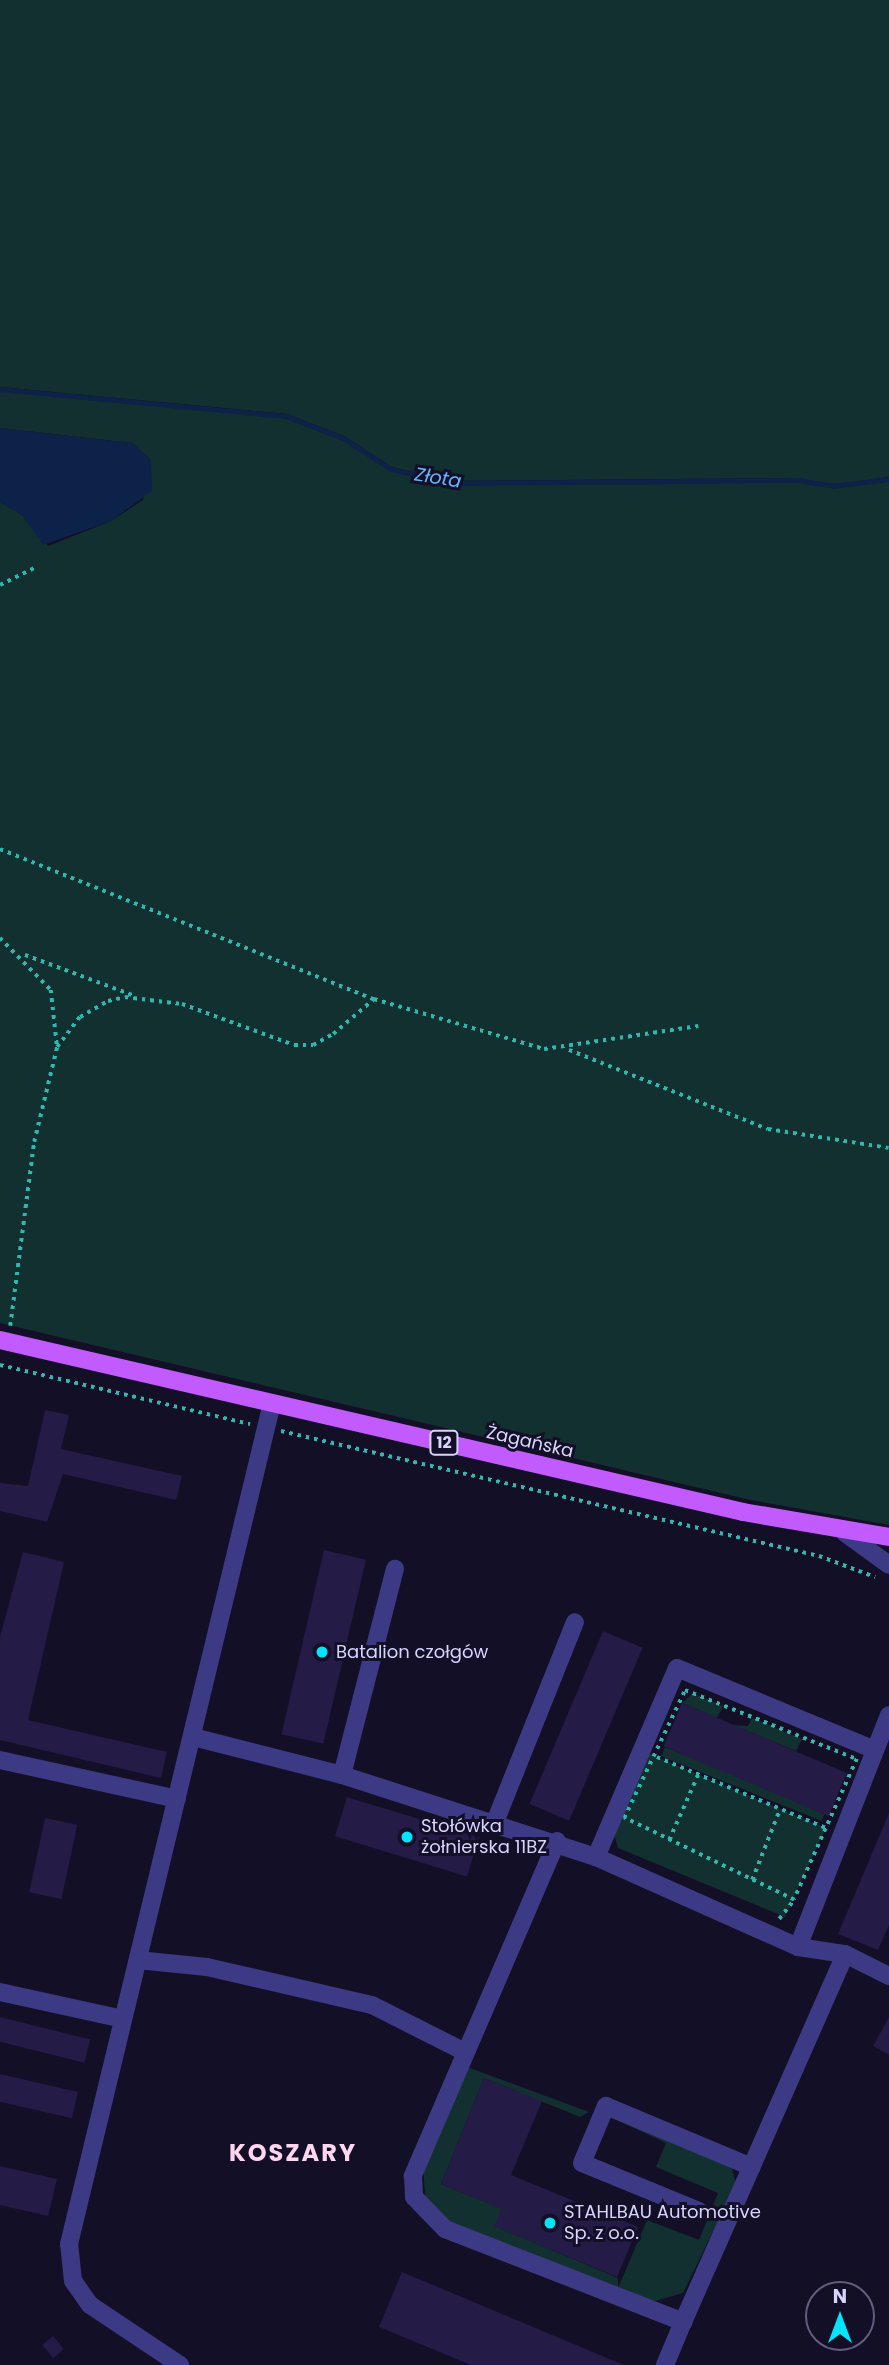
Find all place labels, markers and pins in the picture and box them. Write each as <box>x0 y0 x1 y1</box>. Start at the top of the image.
place label: Batalion czołgów <box>336 1641 488 1663</box>
marker: Batalion czołgów <box>314 1644 330 1660</box>
place label: Stołówka żołnierska 11BZ <box>421 1816 547 1858</box>
marker: Stołówka żołnierska 11BZ <box>399 1829 415 1845</box>
place label: STAHLBAU Automotive Sp. z o.o. <box>564 2202 761 2244</box>
marker: STAHLBAU Automotive Sp. z o.o. <box>542 2215 558 2231</box>

